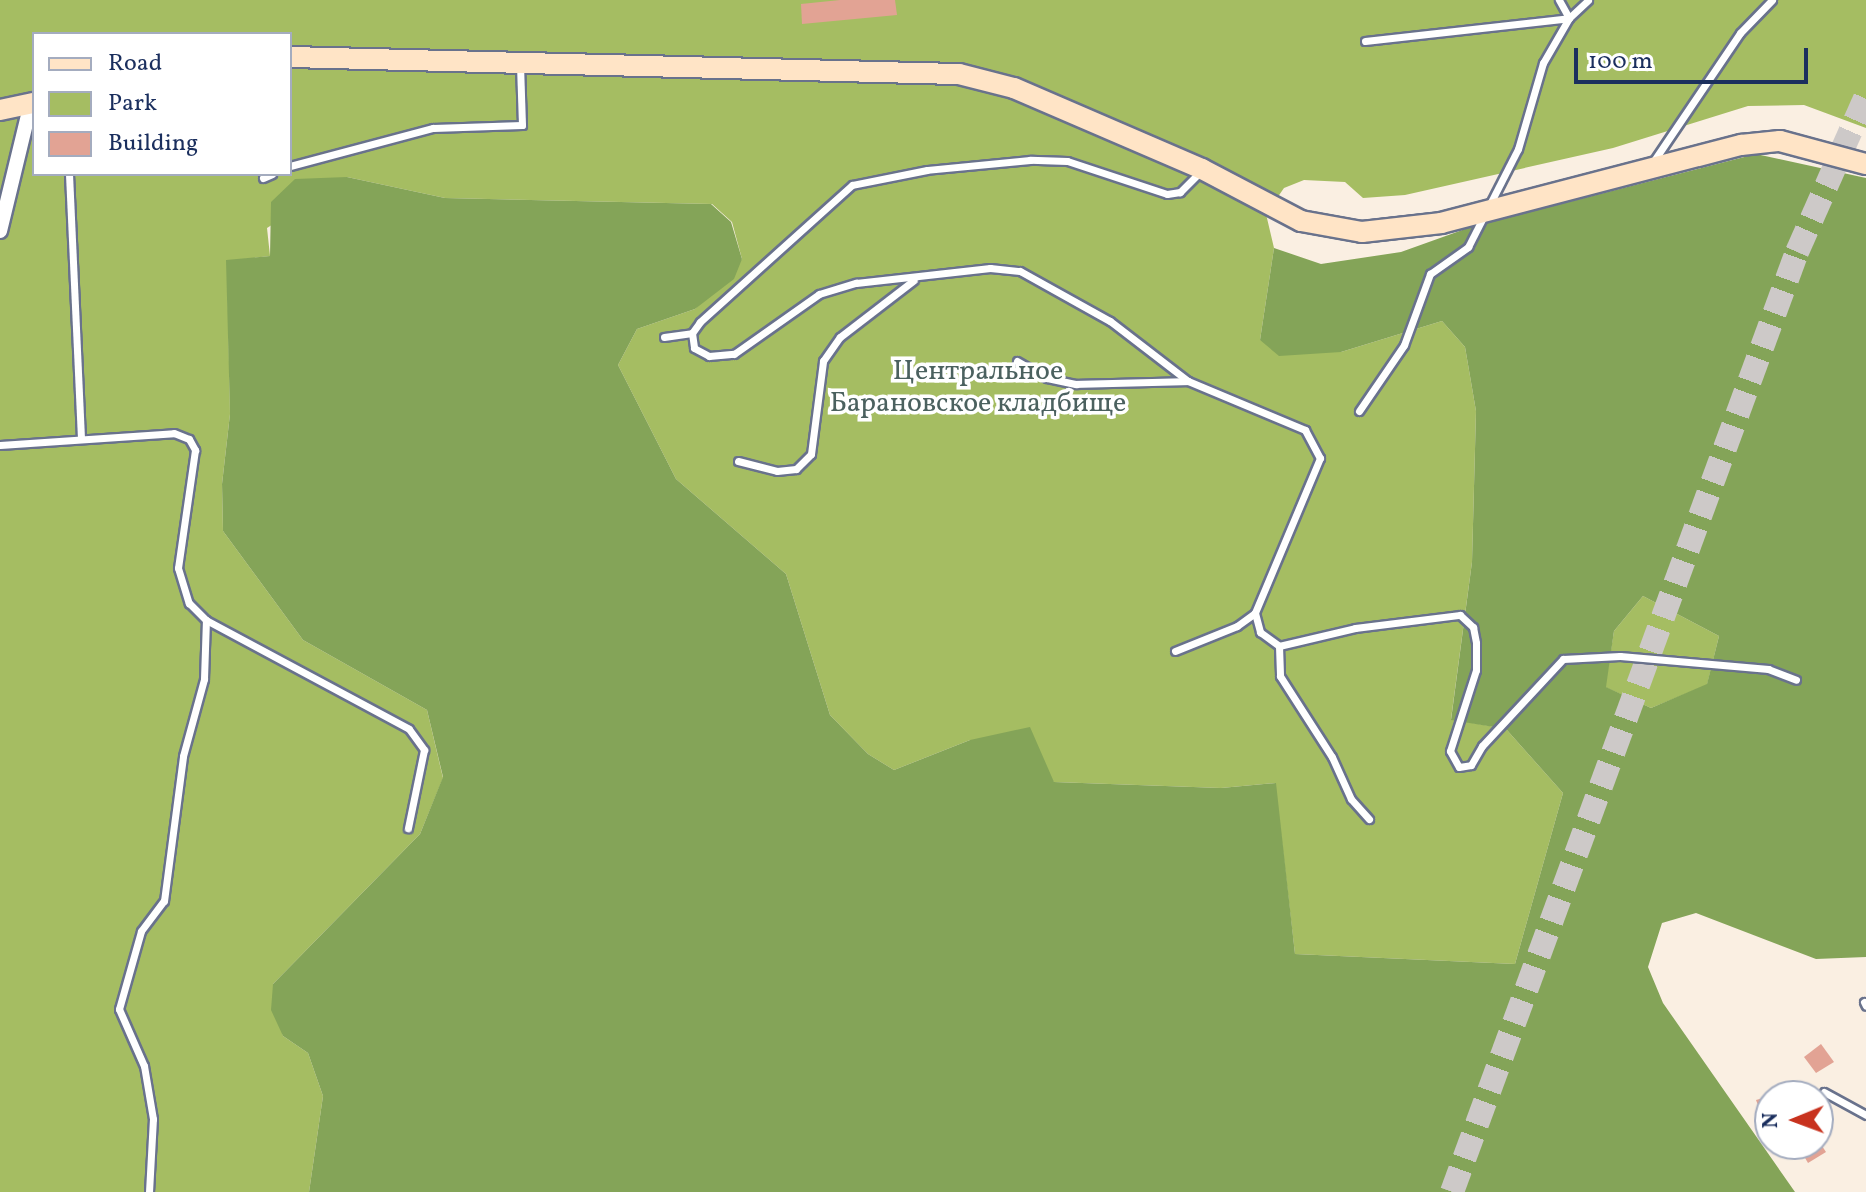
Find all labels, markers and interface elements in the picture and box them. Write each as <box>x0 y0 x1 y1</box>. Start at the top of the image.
legend <box>32 32 292 176</box>
scale bar <box>1578 32 1812 82</box>
text: 100 m <box>1588 45 1653 79</box>
text: Road <box>108 47 162 81</box>
text: Park <box>108 87 157 121</box>
text: Building <box>108 127 198 161</box>
park label: Центральное Барановское кладбище <box>830 355 1126 421</box>
north arrow <box>1754 1080 1834 1160</box>
text: N <box>1756 1112 1787 1129</box>

